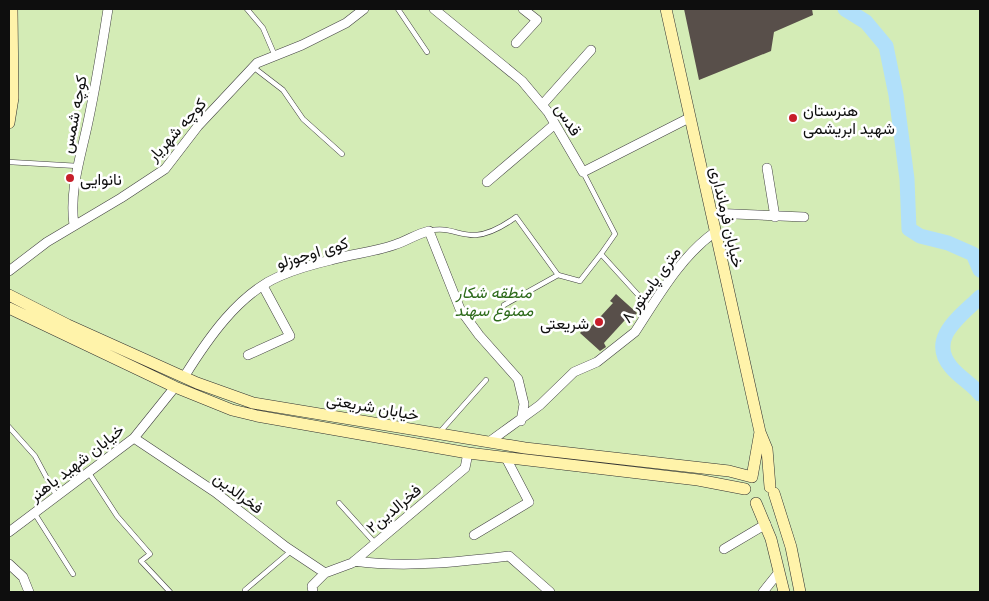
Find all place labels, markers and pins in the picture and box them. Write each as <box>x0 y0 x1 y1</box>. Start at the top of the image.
place label: هنرستان شهید ابریشمی <box>803 99 895 139</box>
marker: هنرستان شهید ابریشمی <box>787 112 799 124</box>
place label: نانوایی <box>80 168 122 190</box>
marker: نانوایی <box>64 172 76 184</box>
place label: شریعتی <box>540 312 589 334</box>
marker: شریعتی <box>593 316 605 328</box>

